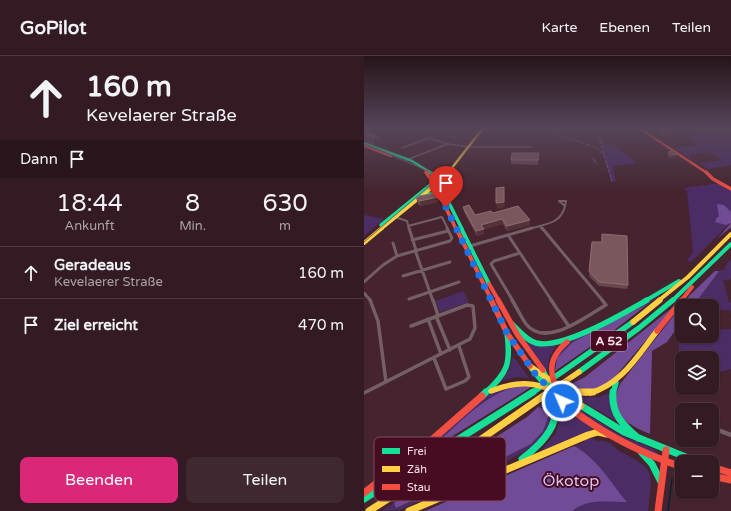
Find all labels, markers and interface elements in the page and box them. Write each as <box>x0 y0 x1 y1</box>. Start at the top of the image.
text: GoPilot <box>20 17 86 39</box>
text: Karte <box>542 19 577 36</box>
text: Ebenen <box>599 19 650 36</box>
text: Teilen <box>672 19 711 36</box>
text: 160 m <box>86 70 172 104</box>
icon: ahead <box>20 72 72 124</box>
text: Kevelaerer Straße <box>86 104 237 126</box>
icon: arrive <box>66 148 88 170</box>
text: Dann <box>20 150 58 168</box>
pin <box>429 166 463 207</box>
icon: arrive <box>435 172 457 194</box>
text: 18:44 <box>56 189 123 218</box>
text: 8 <box>185 189 200 218</box>
text: 630 <box>262 189 308 218</box>
text: Ankunft <box>65 218 115 234</box>
text: Min. <box>179 218 206 234</box>
text: m <box>279 218 291 234</box>
text: Geradeaus <box>54 256 131 274</box>
icon: ahead <box>20 262 42 284</box>
text: 160 m <box>298 264 344 282</box>
text: Kevelaerer Straße <box>54 274 163 290</box>
map controls <box>675 299 719 499</box>
button: search <box>675 299 719 343</box>
icon: arrive <box>20 314 42 336</box>
text: Ziel erreicht <box>54 316 138 334</box>
text: 470 m <box>298 316 344 334</box>
road number: A 52 <box>591 331 627 351</box>
button: layers <box>675 351 719 395</box>
position arrow <box>541 380 583 422</box>
button: + <box>675 403 719 447</box>
legend <box>374 437 506 501</box>
text: Frei <box>407 445 426 458</box>
button: − <box>675 455 719 499</box>
button: Beenden <box>20 457 178 503</box>
button: Teilen <box>186 457 344 503</box>
text: Zäh <box>407 463 427 476</box>
park label: Ökotop <box>543 471 599 491</box>
text: Stau <box>407 481 431 494</box>

